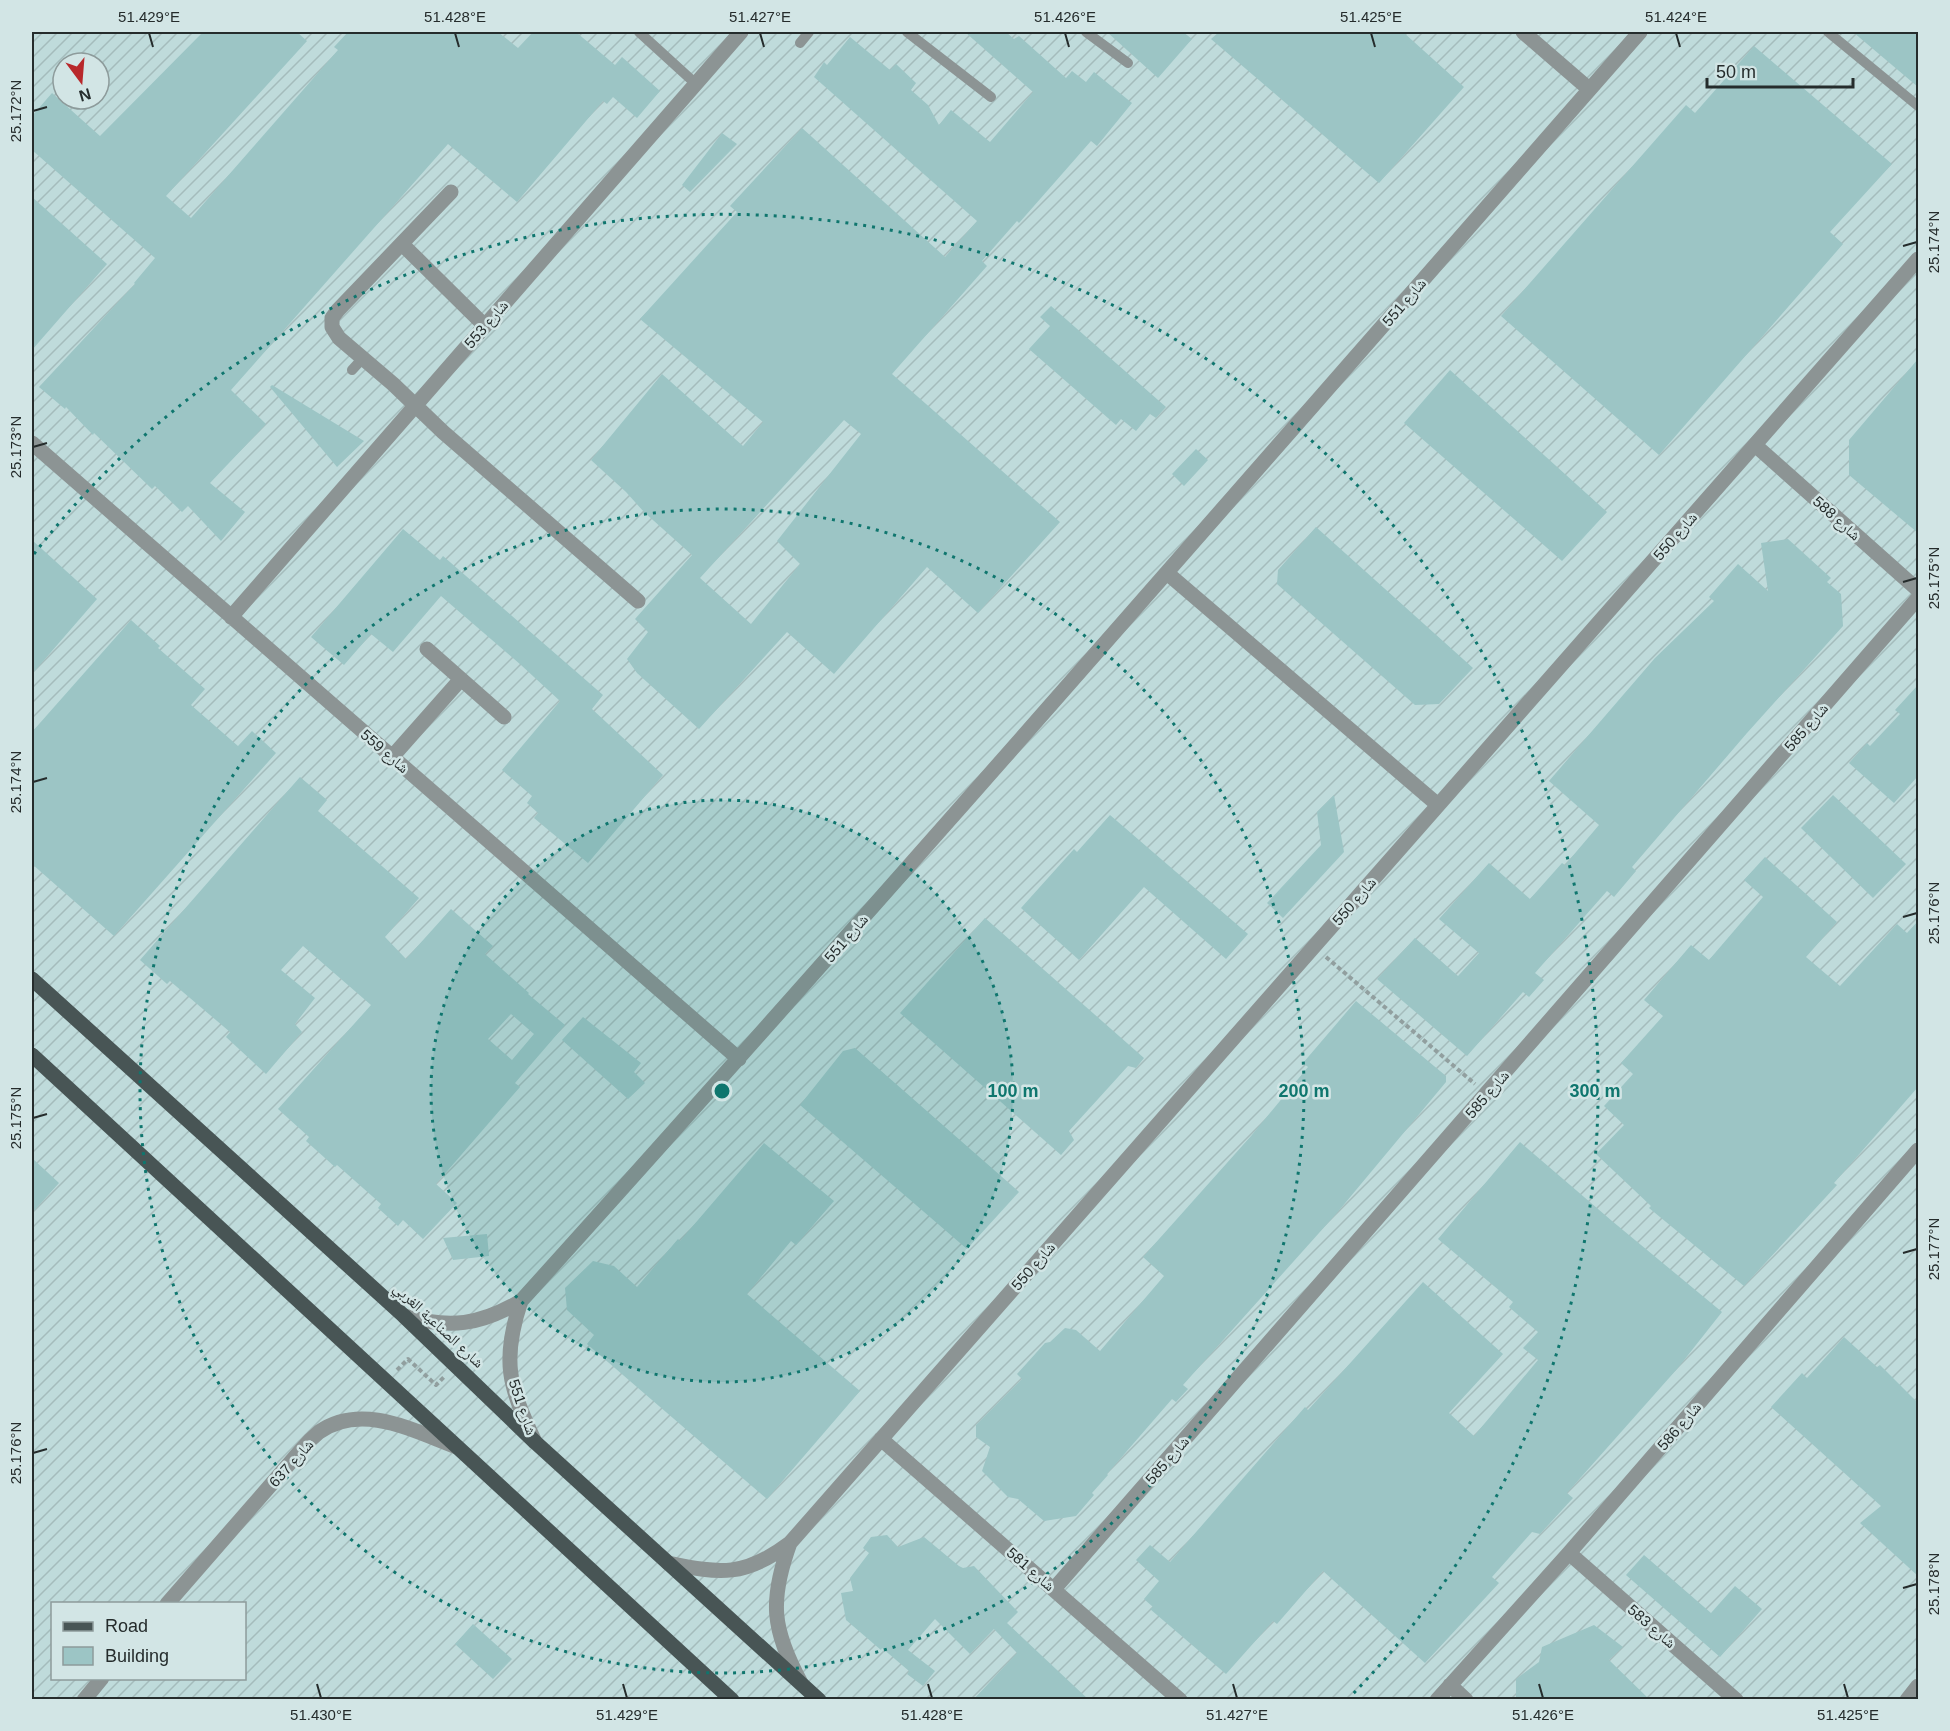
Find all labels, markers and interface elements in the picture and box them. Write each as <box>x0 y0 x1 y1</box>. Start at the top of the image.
text: 51.429°E <box>118 8 180 25</box>
text: 51.428°E <box>424 8 486 25</box>
text: 51.427°E <box>729 8 791 25</box>
text: 51.426°E <box>1034 8 1096 25</box>
text: 51.425°E <box>1340 8 1402 25</box>
text: 51.424°E <box>1645 8 1707 25</box>
north arrow <box>51 51 111 111</box>
scale bar <box>1707 51 1852 89</box>
text: 50 m <box>1716 62 1756 82</box>
text: 25.172°N <box>7 80 24 142</box>
text: N <box>77 85 93 105</box>
text: 25.174°N <box>1925 211 1942 273</box>
street label: شارع 551 <box>1379 275 1431 331</box>
street label: شارع 553 <box>461 297 513 353</box>
text: 25.173°N <box>7 416 24 478</box>
street label: شارع 588 <box>1809 492 1864 545</box>
street label: شارع 550 <box>1650 509 1702 565</box>
text: 25.175°N <box>1925 547 1942 609</box>
street label: شارع 585 <box>1781 700 1833 756</box>
street label: شارع 559 <box>356 726 412 778</box>
text: 25.174°N <box>7 751 24 813</box>
street label: شارع 550 <box>1329 874 1381 930</box>
text: 25.176°N <box>1925 882 1942 944</box>
street label: شارع 551 <box>821 911 873 967</box>
street label: شارع 585 <box>1462 1067 1514 1123</box>
centre of rings <box>712 1081 732 1101</box>
text: 100 m <box>987 1081 1039 1101</box>
text: 200 m <box>1278 1081 1330 1101</box>
text: 300 m <box>1569 1081 1621 1101</box>
text: 25.175°N <box>7 1087 24 1149</box>
text: 25.177°N <box>1925 1218 1942 1280</box>
street label: شارع 550 <box>1008 1239 1060 1295</box>
street label: شارع الصناعية الغربي <box>388 1279 488 1374</box>
street label: شارع 551 <box>504 1377 540 1438</box>
street label: شارع 586 <box>1654 1399 1706 1455</box>
text: 25.176°N <box>7 1422 24 1484</box>
street label: شارع 585 <box>1142 1433 1194 1489</box>
street label: شارع 637 <box>265 1436 318 1491</box>
street label: شارع 581 <box>1002 1544 1058 1596</box>
text: 25.178°N <box>1925 1553 1942 1615</box>
street label: شارع 583 <box>1623 1601 1679 1653</box>
legend <box>51 1602 246 1680</box>
text: Road <box>105 1616 148 1636</box>
text: Building <box>105 1646 169 1666</box>
text: 51.430°E <box>290 1706 352 1723</box>
text: 51.429°E <box>596 1706 658 1723</box>
text: 51.428°E <box>901 1706 963 1723</box>
text: 51.427°E <box>1206 1706 1268 1723</box>
text: 51.426°E <box>1512 1706 1574 1723</box>
text: 51.425°E <box>1817 1706 1879 1723</box>

